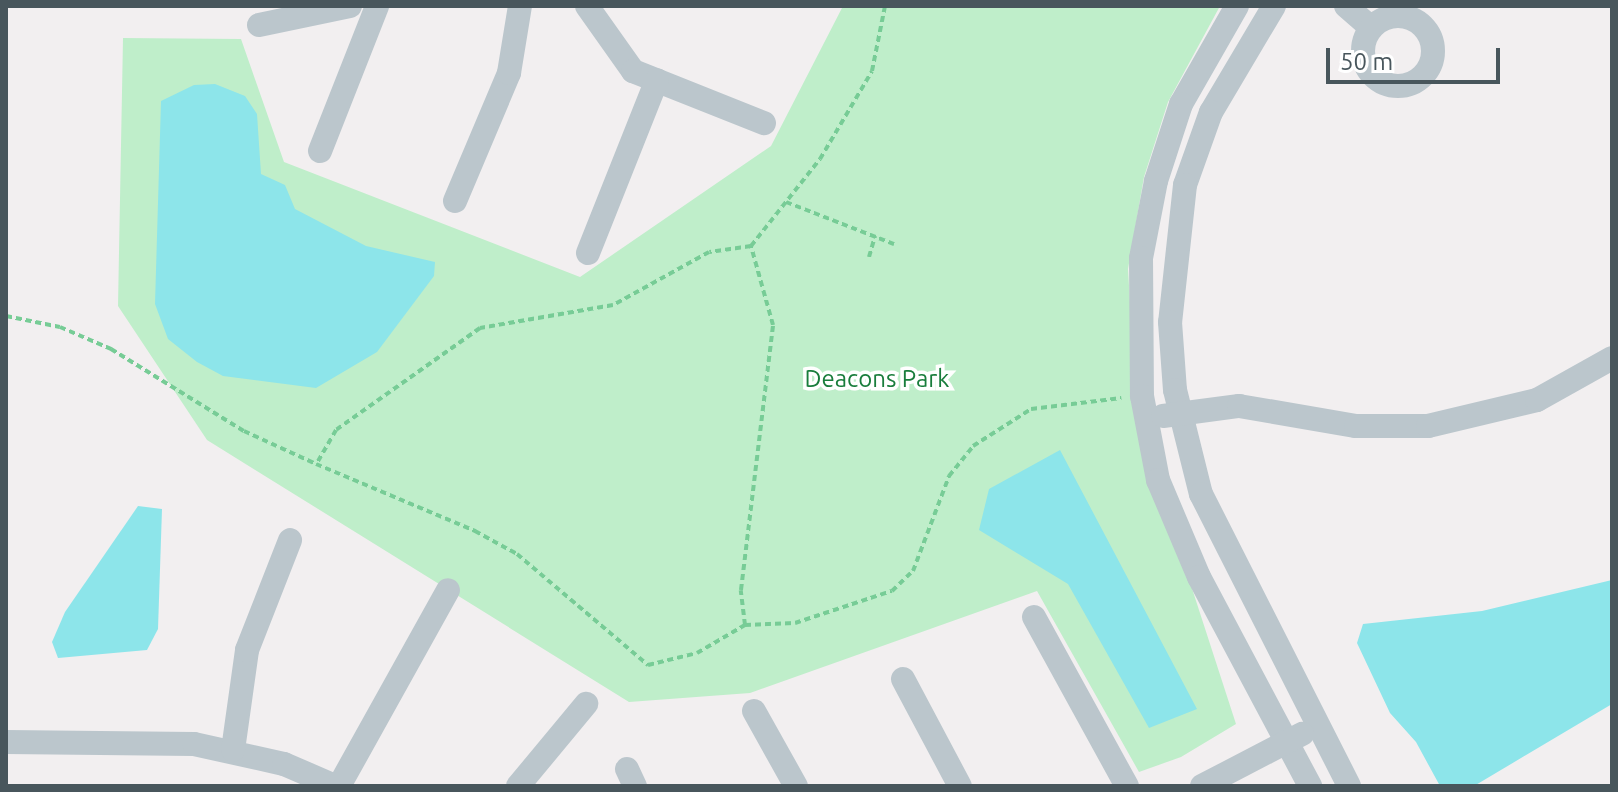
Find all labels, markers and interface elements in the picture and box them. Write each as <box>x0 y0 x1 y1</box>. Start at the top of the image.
scale bar <box>1330 32 1504 82</box>
text: 50 m <box>1340 48 1393 75</box>
park label: Deacons Park <box>805 365 949 393</box>

